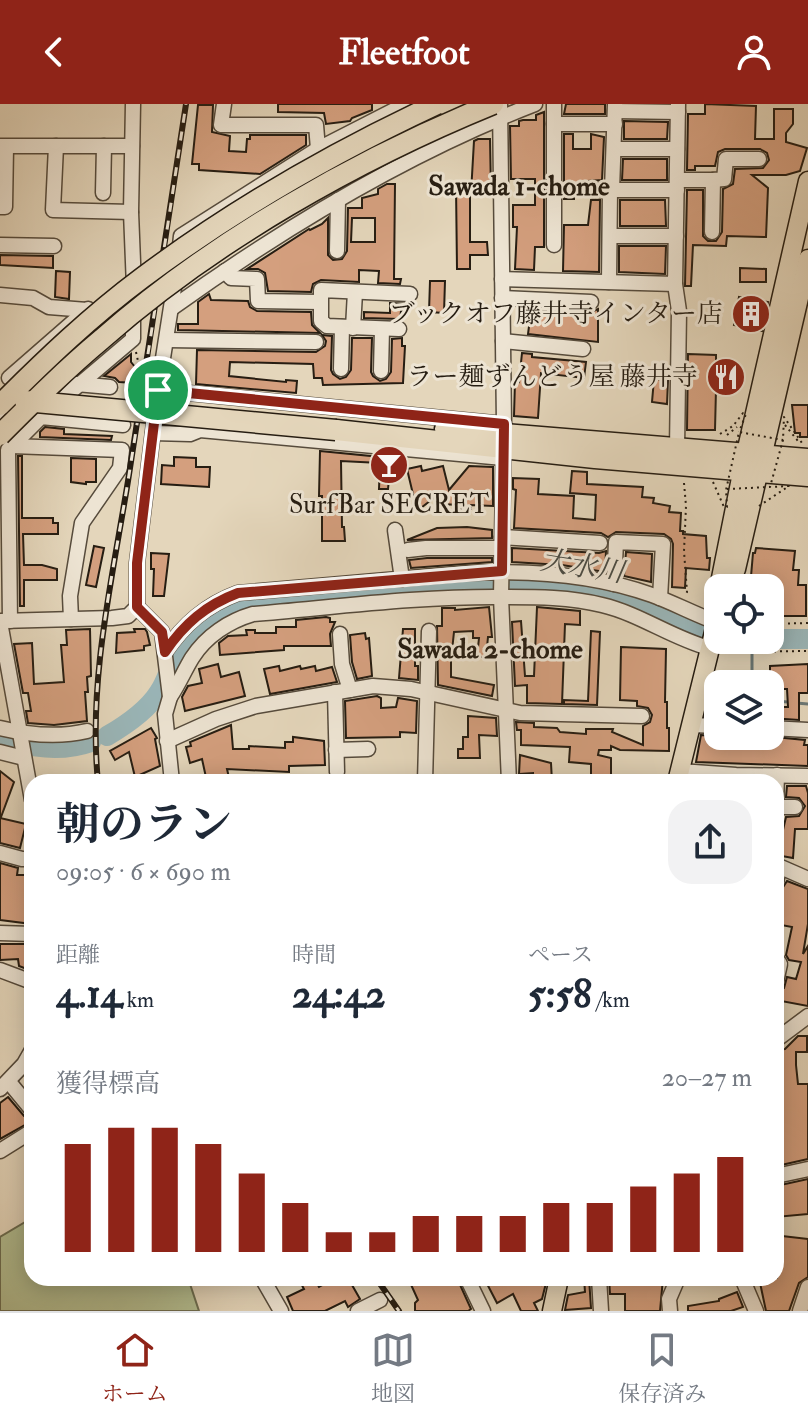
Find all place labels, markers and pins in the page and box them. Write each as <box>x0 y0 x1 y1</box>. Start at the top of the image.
building icon: ブックオフ藤井寺インター店 <box>730 293 772 335</box>
place label: ブックオフ藤井寺インター店 <box>389 298 723 330</box>
pin <box>124 356 192 424</box>
restaurant icon: ラー麺ずんどう屋 藤井寺 <box>705 356 747 398</box>
place label: ラー麺ずんどう屋 藤井寺 <box>407 361 698 393</box>
bar icon: SurfBar SECRET <box>368 444 410 486</box>
place label: SurfBar SECRET <box>289 489 489 521</box>

